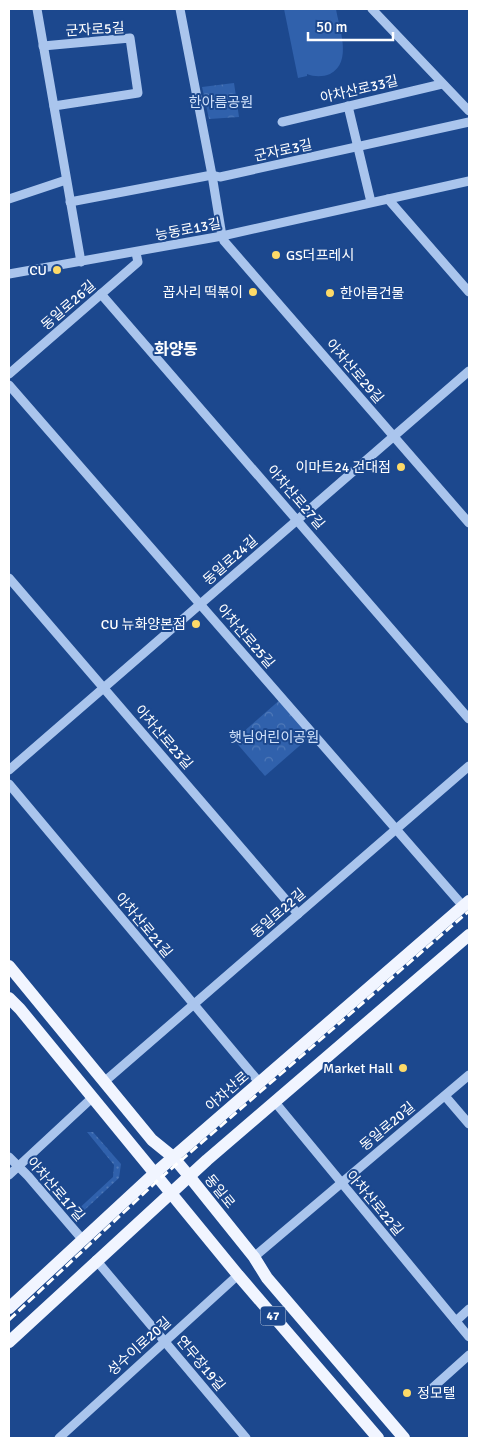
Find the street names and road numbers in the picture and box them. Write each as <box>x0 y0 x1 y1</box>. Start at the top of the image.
street label: 군자로5길 <box>65 19 125 40</box>
street label: 아차산로33길 <box>318 72 400 107</box>
street label: 군자로3길 <box>252 136 314 165</box>
street label: 능동로13길 <box>154 215 222 244</box>
street label: 동일로26길 <box>38 277 99 334</box>
street label: 아차산로29길 <box>322 336 387 407</box>
street label: 아차산로27길 <box>263 462 328 533</box>
street label: 동일로24길 <box>200 532 261 589</box>
street label: 아차산로25길 <box>213 601 278 672</box>
street label: 아차산로23길 <box>131 702 196 773</box>
street label: 동일로22길 <box>248 885 309 942</box>
street label: 아차산로21길 <box>112 889 176 961</box>
street label: 아차산로 <box>202 1068 252 1115</box>
street label: 동일로20길 <box>356 1098 418 1154</box>
street label: 아차산로17길 <box>23 1154 88 1225</box>
street label: 아차산로22길 <box>343 1167 407 1239</box>
street label: 동일로 <box>201 1171 238 1212</box>
road number: 47 <box>260 1306 286 1325</box>
street label: 성수이로20길 <box>104 1313 175 1379</box>
street label: 연무장19길 <box>173 1332 229 1394</box>

